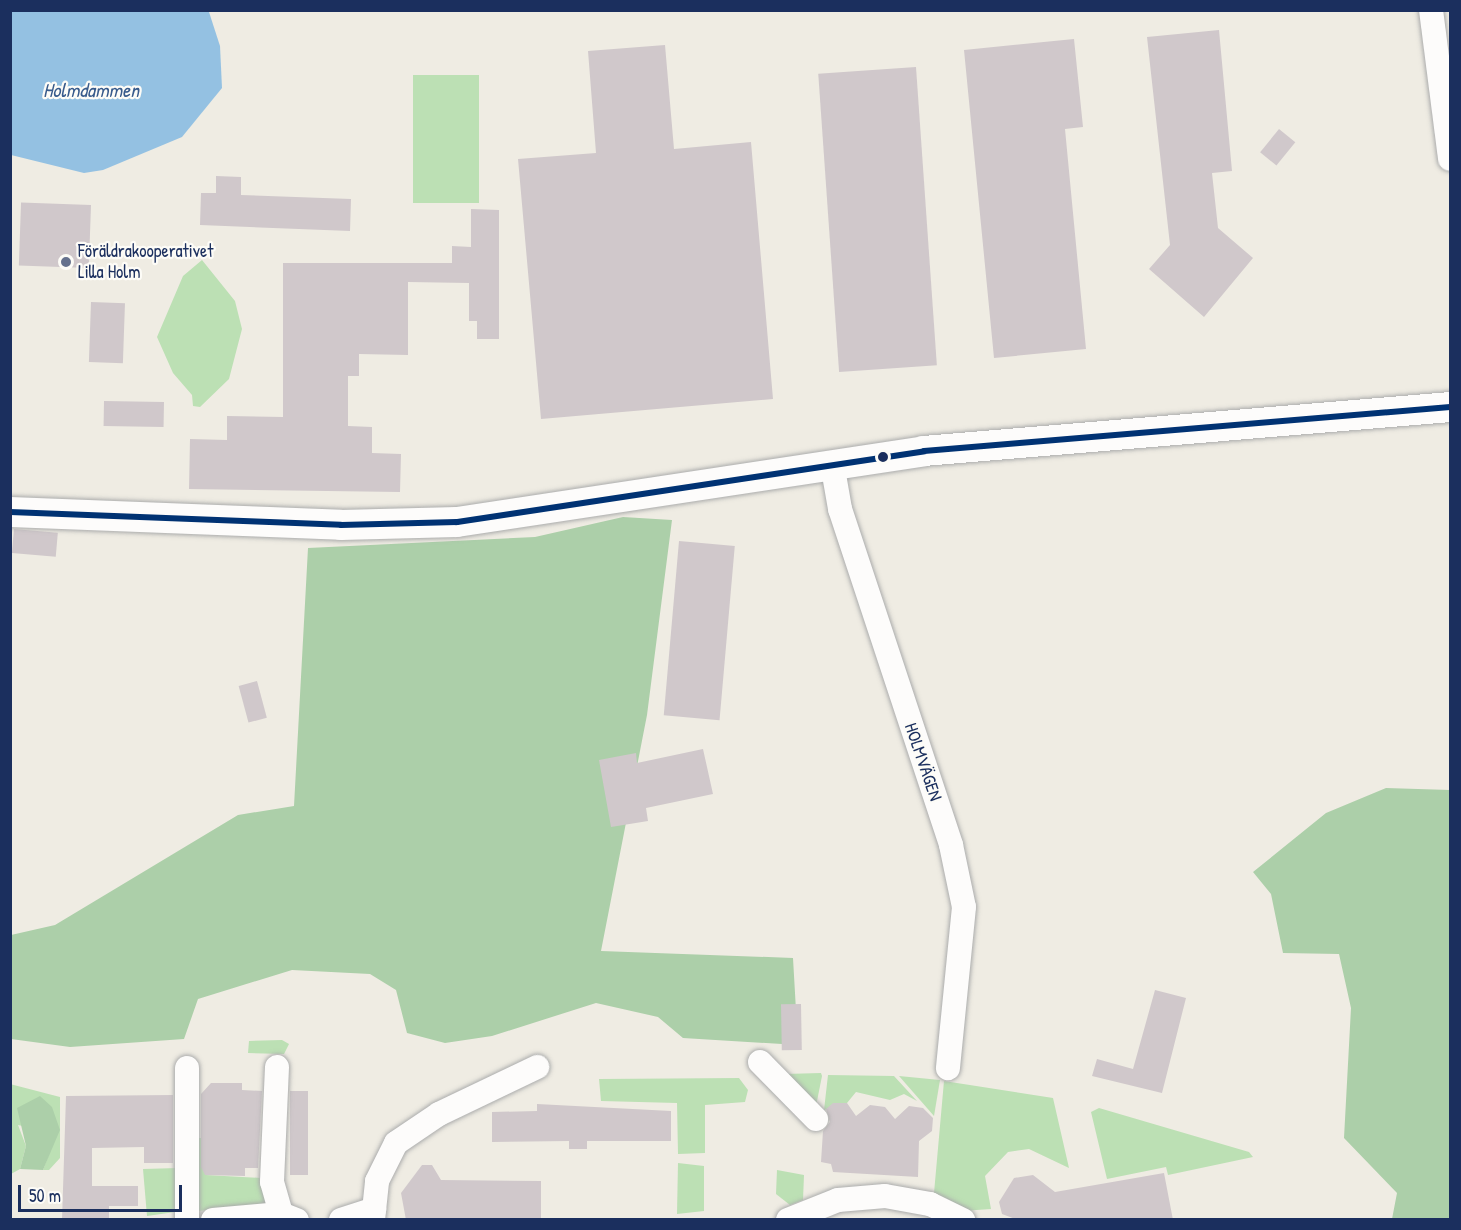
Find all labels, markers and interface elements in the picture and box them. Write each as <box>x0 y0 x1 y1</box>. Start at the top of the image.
water label: Holmdammen <box>43 77 139 101</box>
place label: Föräldrakooperativet Lilla Holm <box>78 241 213 284</box>
marker: Föräldrakooperativet Lilla Holm <box>59 255 73 269</box>
unlabelled marker <box>877 451 889 463</box>
street label: HOLMVÄGEN <box>900 720 946 804</box>
scale bar <box>21 1173 184 1211</box>
text: 50 m <box>29 1183 61 1208</box>

